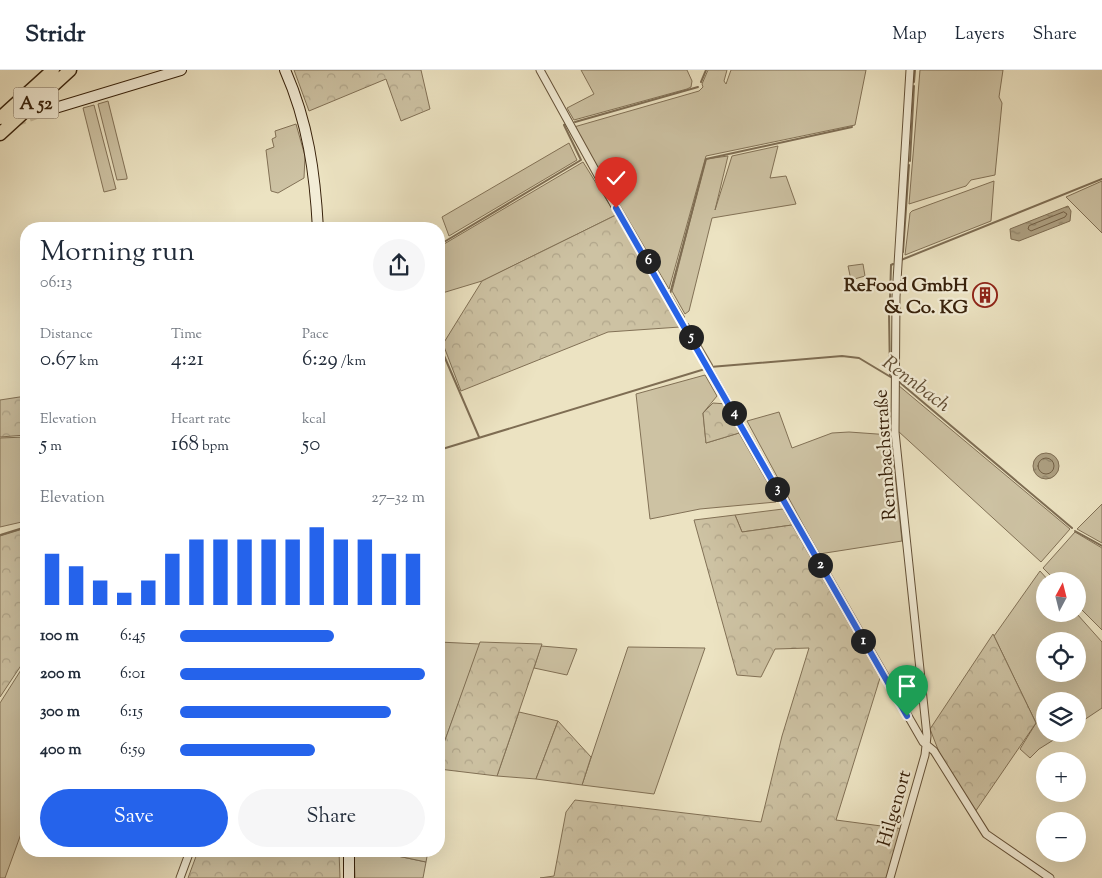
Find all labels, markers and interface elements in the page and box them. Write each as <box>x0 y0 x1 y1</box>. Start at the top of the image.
text: Stridr <box>25 18 86 52</box>
text: Map <box>892 22 927 48</box>
text: Layers <box>955 22 1005 48</box>
text: Share <box>1033 22 1077 48</box>
road number: A 52 <box>14 87 58 118</box>
pin <box>595 157 637 208</box>
icon: check <box>602 164 630 192</box>
text: Morning run <box>40 233 195 273</box>
button: share <box>373 239 425 291</box>
pin: 6 <box>636 248 660 274</box>
text: 6 <box>645 251 652 271</box>
text: 06:13 <box>40 272 72 295</box>
place label: ReFood GmbH & Co. KG <box>844 273 969 322</box>
building icon: ReFood GmbH & Co. KG <box>972 282 998 308</box>
pin: 5 <box>678 324 704 350</box>
text: Distance <box>40 325 93 345</box>
text: Time <box>171 325 202 345</box>
text: Pace <box>302 325 329 345</box>
text: 5 <box>689 327 694 347</box>
text: 0.67 <box>40 345 76 375</box>
text: 4:21 <box>171 345 204 375</box>
text: 6:29 <box>302 345 338 375</box>
water label: Rennbach <box>875 350 956 421</box>
text: km <box>76 352 99 372</box>
text: /km <box>338 352 366 372</box>
street label: Rennbachstraße <box>868 388 905 521</box>
pin: 4 <box>722 400 746 426</box>
text: 4 <box>731 403 738 423</box>
text: Elevation <box>40 410 97 430</box>
text: Heart rate <box>171 410 231 430</box>
text: kcal <box>302 410 326 430</box>
text: 5 <box>40 430 47 460</box>
text: 168 <box>171 430 199 460</box>
text: 50 <box>302 430 320 460</box>
text: m <box>47 437 62 457</box>
text: bpm <box>199 437 229 457</box>
pin: 3 <box>764 476 790 502</box>
text: 3 <box>775 479 780 499</box>
text: Elevation <box>40 487 105 510</box>
text: 27–32 m <box>371 487 425 510</box>
pin: 2 <box>808 552 832 578</box>
text: 2 <box>817 555 824 575</box>
north arrow <box>1036 572 1086 622</box>
map controls <box>1036 572 1086 862</box>
text: 100 m <box>40 625 79 648</box>
text: 6:45 <box>120 625 146 648</box>
pin: 1 <box>850 628 876 654</box>
text: 1 <box>861 631 866 651</box>
button: locate <box>1036 632 1086 682</box>
text: 200 m <box>40 663 81 686</box>
text: 6:01 <box>120 663 146 686</box>
pin <box>886 665 928 716</box>
icon: arrive <box>893 672 921 700</box>
button: layers <box>1036 692 1086 742</box>
text: 300 m <box>40 701 80 724</box>
text: 6:15 <box>120 701 143 724</box>
text: 400 m <box>40 739 82 762</box>
text: 6:59 <box>120 739 145 762</box>
button: + <box>1036 752 1086 802</box>
street label: Hilgenort <box>872 767 919 850</box>
button: Save <box>40 789 228 847</box>
button: Share <box>238 789 425 847</box>
button: − <box>1036 812 1086 862</box>

